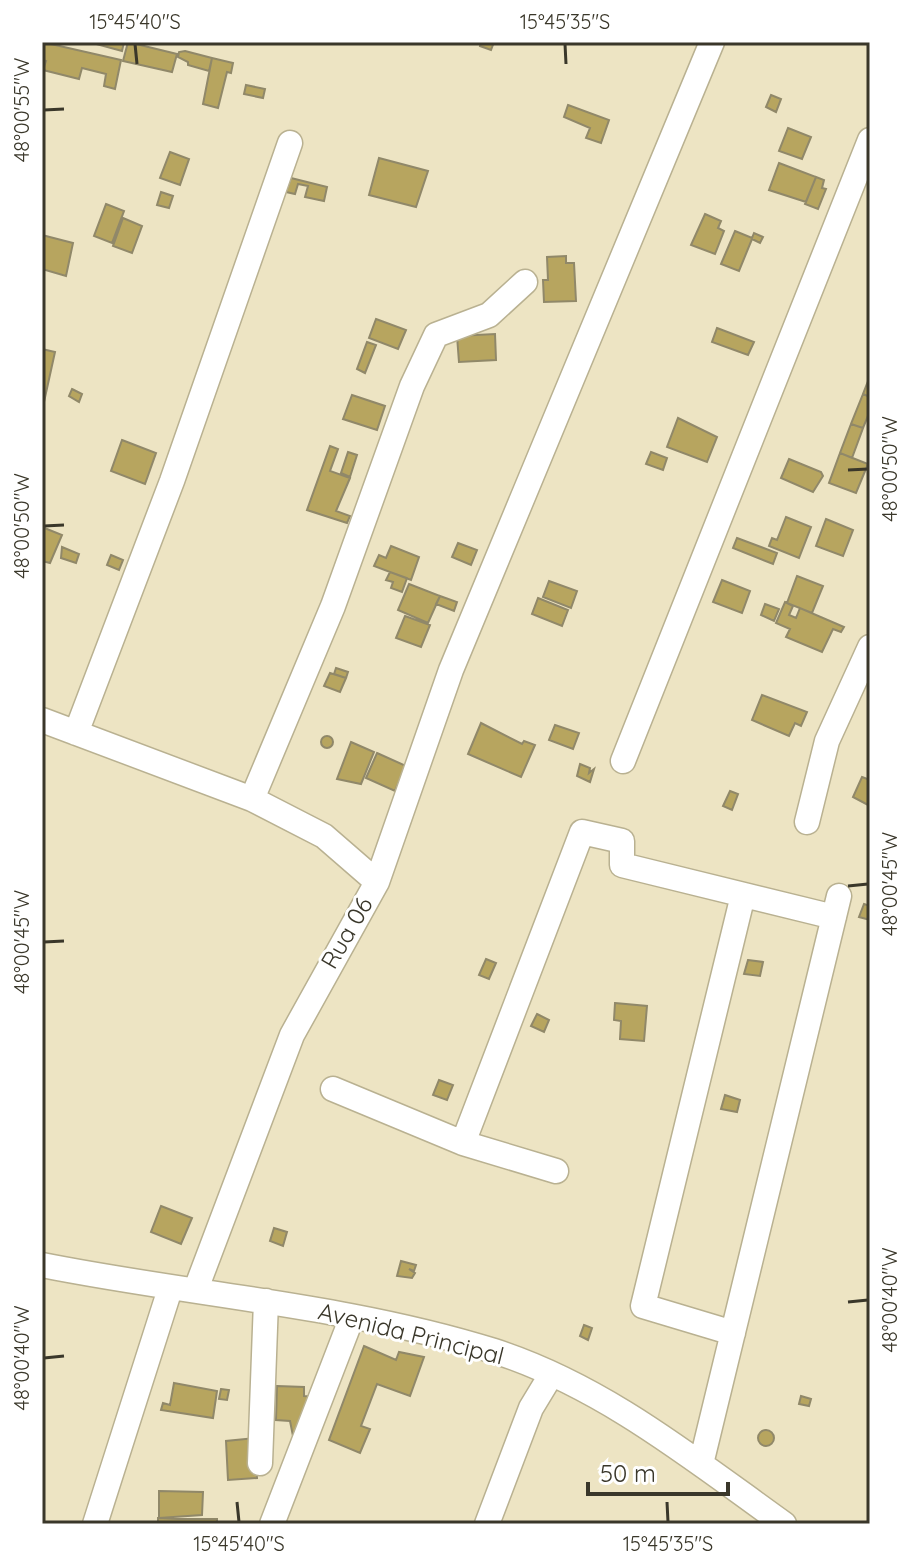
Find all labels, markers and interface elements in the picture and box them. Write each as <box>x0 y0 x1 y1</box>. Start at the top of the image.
text: 15°45'40"S <box>89 9 181 34</box>
text: 15°45'35"S <box>520 9 610 34</box>
text: 48°00'55"W <box>9 58 34 162</box>
text: 48°00'50"W <box>877 416 902 522</box>
text: 48°00'50"W <box>9 473 34 579</box>
text: 48°00'45"W <box>877 832 902 936</box>
text: 48°00'45"W <box>9 890 34 994</box>
street label: Rua 06 <box>314 891 379 974</box>
text: 48°00'40"W <box>877 1247 902 1353</box>
street label: Avenida Principal <box>315 1295 507 1371</box>
text: 48°00'40"W <box>9 1305 34 1411</box>
scale bar <box>588 1446 728 1496</box>
text: 50 m <box>600 1458 656 1488</box>
text: 15°45'40"S <box>193 1531 285 1556</box>
text: 15°45'35"S <box>623 1531 713 1556</box>

